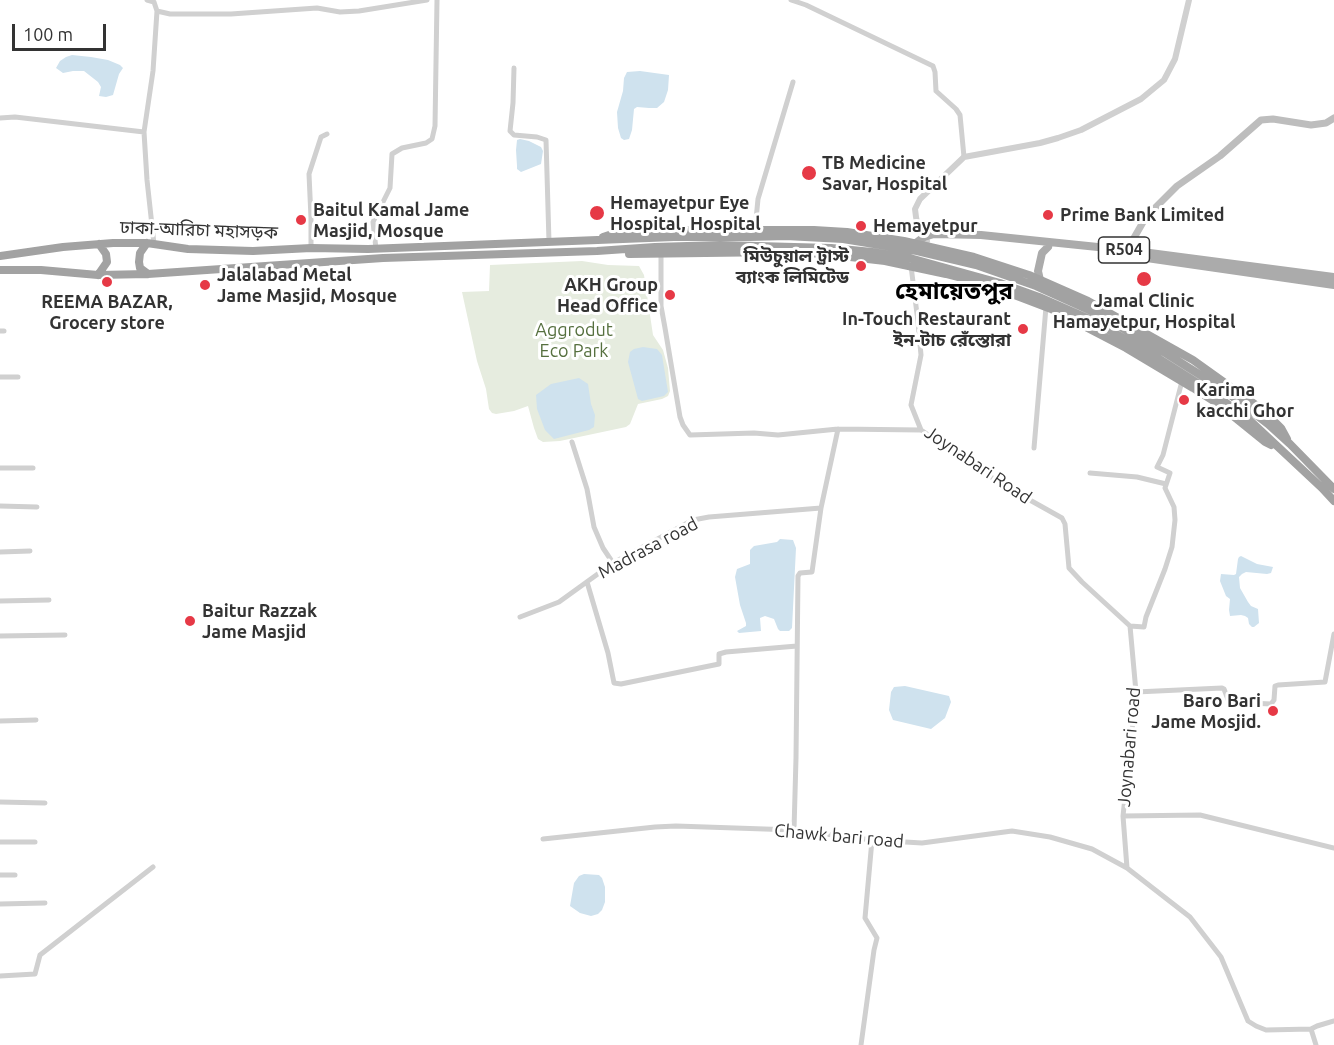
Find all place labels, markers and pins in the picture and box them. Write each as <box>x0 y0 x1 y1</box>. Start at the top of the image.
place label: TB Medicine Savar, Hospital <box>822 152 947 195</box>
marker: TB Medicine Savar, Hospital <box>800 164 818 182</box>
place label: Hemayetpur Eye Hospital, Hospital <box>610 192 761 234</box>
place label: Baitul Kamal Jame Masjid, Mosque <box>313 199 469 242</box>
marker: Hemayetpur Eye Hospital, Hospital <box>588 204 606 222</box>
place label: Prime Bank Limited <box>1060 204 1225 226</box>
marker: Prime Bank Limited <box>1041 208 1055 222</box>
marker: Baitul Kamal Jame Masjid, Mosque <box>294 213 308 227</box>
place label: Hemayetpur <box>873 215 978 237</box>
marker: Hemayetpur <box>854 219 868 233</box>
place label: মিউচুয়াল ট্রাস্ট ব্যাংক লিমিটেড <box>736 245 849 288</box>
marker: মিউচুয়াল ট্রাস্ট ব্যাংক লিমিটেড <box>854 259 868 273</box>
place label: Jalalabad Metal Jame Masjid, Mosque <box>217 264 397 306</box>
marker: Jamal Clinic Hamayetpur, Hospital <box>1135 270 1153 288</box>
place label: AKH Group Head Office <box>557 274 658 316</box>
marker: REEMA BAZAR, Grocery store <box>100 275 114 289</box>
marker: Jalalabad Metal Jame Masjid, Mosque <box>198 278 212 292</box>
marker: AKH Group Head Office <box>663 288 677 302</box>
place label: Jamal Clinic Hamayetpur, Hospital <box>1053 290 1235 332</box>
place label: REEMA BAZAR, Grocery store <box>41 291 173 334</box>
place label: In-Touch Restaurant ইন-টাচ রেঁস্তোরা <box>842 308 1011 350</box>
marker: In-Touch Restaurant ইন-টাচ রেঁস্তোরা <box>1016 322 1030 336</box>
place label: Karima kacchi Ghor <box>1196 379 1294 422</box>
marker: Karima kacchi Ghor <box>1177 393 1191 407</box>
place label: Baitur Razzak Jame Masjid <box>202 600 317 642</box>
marker: Baitur Razzak Jame Masjid <box>183 614 197 628</box>
place label: Baro Bari Jame Mosjid. <box>1151 690 1261 732</box>
marker: Baro Bari Jame Mosjid. <box>1266 704 1280 718</box>

